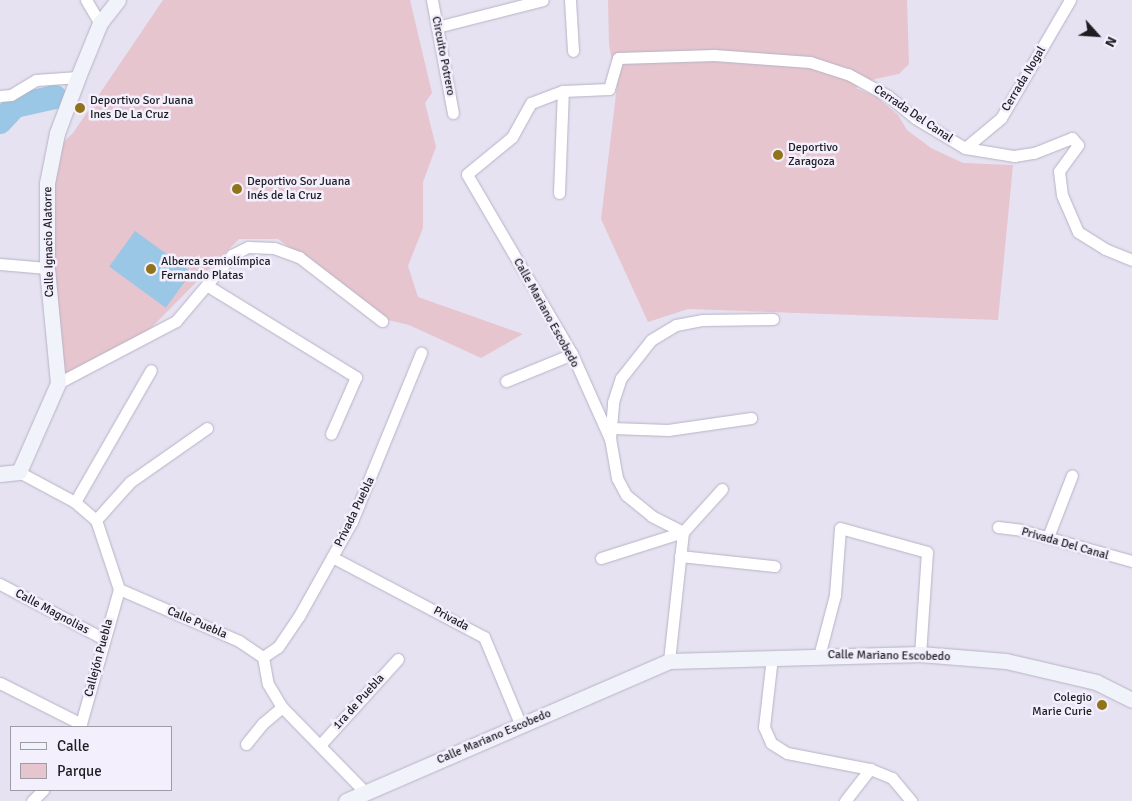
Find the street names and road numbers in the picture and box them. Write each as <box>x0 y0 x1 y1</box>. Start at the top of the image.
street label: Circuito Potrero <box>428 15 458 97</box>
street label: Cerrada Nogal <box>999 44 1049 114</box>
street label: Cerrada Del Canal <box>871 82 955 146</box>
street label: Calle Ignacio Alatorre <box>41 187 57 297</box>
street label: Calle Mariano Escobedo <box>510 256 582 370</box>
street label: Privada Puebla <box>332 475 378 549</box>
street label: Privada Del Canal <box>1020 525 1110 563</box>
street label: Calle Magnolias <box>13 586 91 638</box>
street label: Calle Puebla <box>165 604 229 642</box>
street label: Privada <box>431 604 471 634</box>
street label: Callejón Puebla <box>82 618 116 698</box>
street label: Calle Mariano Escobedo <box>828 648 950 664</box>
street label: 1ra de Puebla <box>330 671 388 733</box>
street label: Calle Mariano Escobedo <box>435 706 553 768</box>

